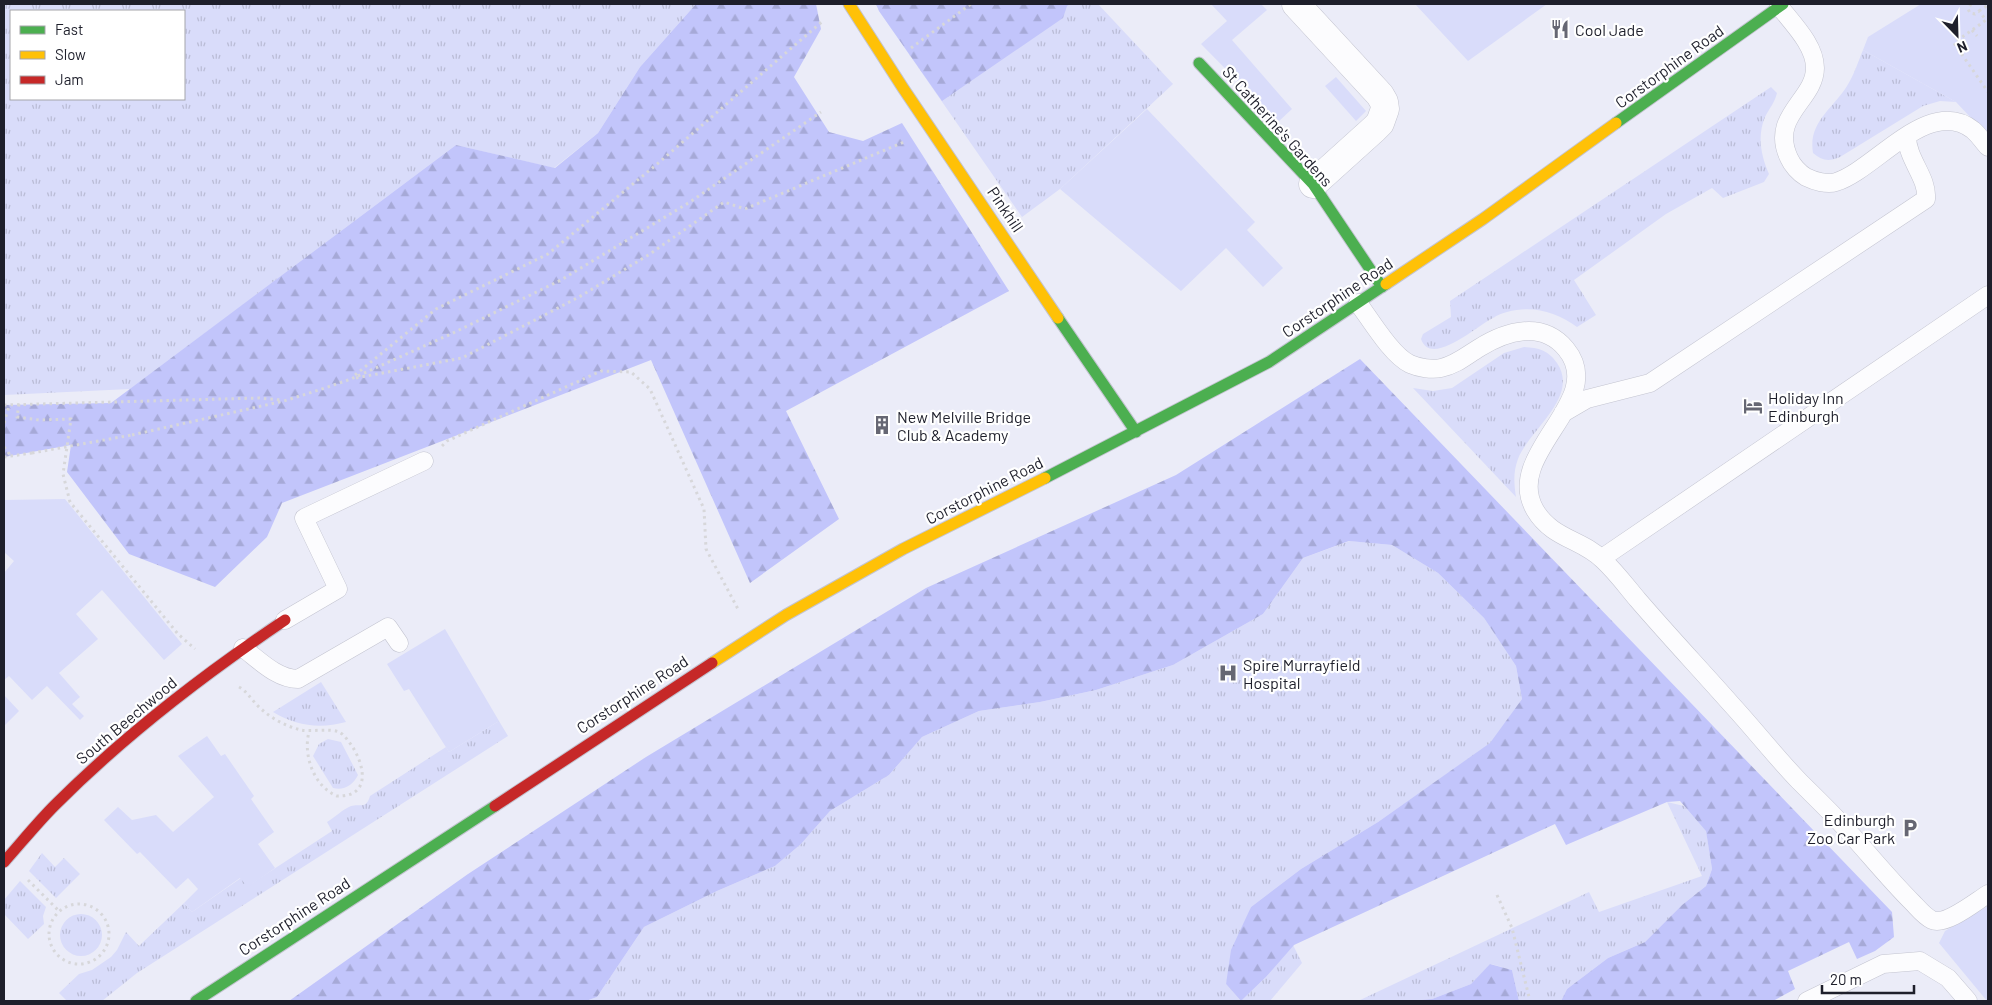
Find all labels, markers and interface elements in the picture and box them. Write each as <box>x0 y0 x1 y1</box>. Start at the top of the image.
legend <box>10 10 185 100</box>
north arrow <box>1932 10 1982 60</box>
restaurant icon: Cool Jade <box>1549 18 1571 40</box>
text: Fast <box>55 20 83 38</box>
place label: Cool Jade <box>1575 20 1644 39</box>
street label: Corstorphine Road <box>1611 20 1727 112</box>
text: N <box>1955 38 1970 57</box>
text: Slow <box>55 45 86 63</box>
street label: St Catherine's Gardens <box>1219 62 1337 190</box>
text: Jam <box>55 70 84 88</box>
street label: Pinkhill <box>984 183 1028 235</box>
street label: Corstorphine Road <box>1278 253 1396 341</box>
place label: Holiday Inn Edinburgh <box>1768 388 1844 425</box>
hotel icon: Holiday Inn Edinburgh <box>1742 395 1764 417</box>
place label: New Melville Bridge Club & Academy <box>897 407 1031 444</box>
building icon: New Melville Bridge Club & Academy <box>871 414 893 436</box>
street label: Corstorphine Road <box>922 452 1046 528</box>
street label: Corstorphine Road <box>573 651 691 737</box>
place label: Spire Murrayfield Hospital <box>1243 655 1361 692</box>
hospital icon: Spire Murrayfield Hospital <box>1217 662 1239 684</box>
street label: South Beechwood <box>72 672 180 768</box>
place label: Edinburgh Zoo Car Park <box>1807 810 1895 847</box>
parking icon: Edinburgh Zoo Car Park <box>1899 817 1921 839</box>
street label: Corstorphine Road <box>235 873 353 959</box>
scale bar <box>1822 962 1914 994</box>
text: 20 m <box>1830 970 1862 988</box>

